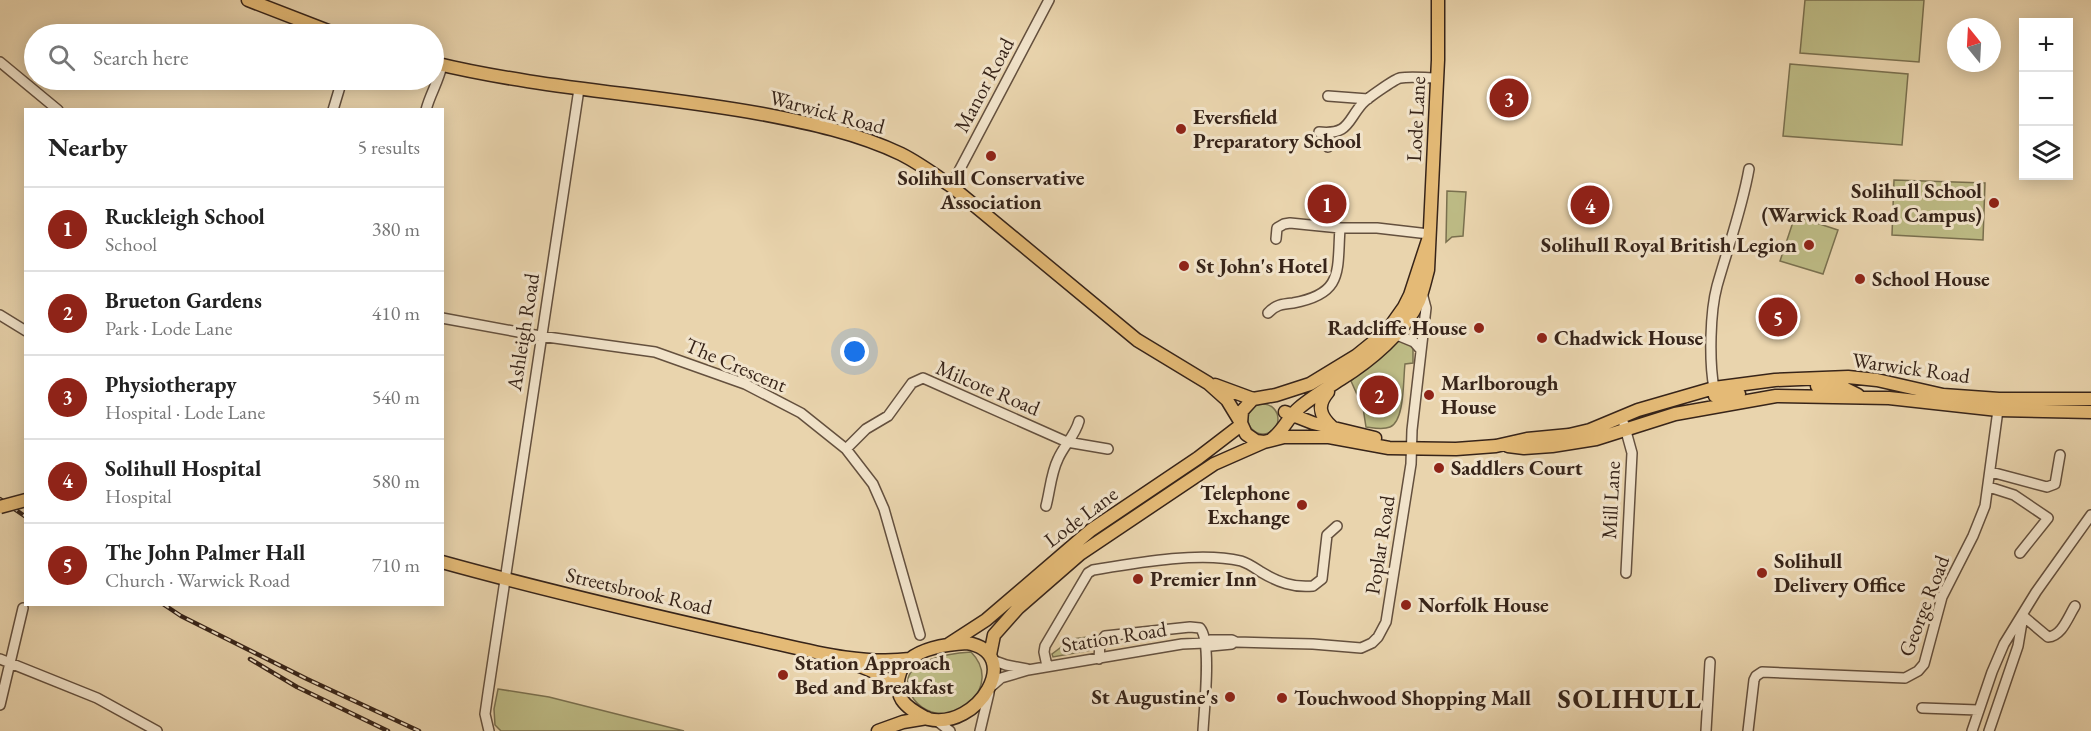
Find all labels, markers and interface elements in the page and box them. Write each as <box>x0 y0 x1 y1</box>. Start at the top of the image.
north arrow <box>1947 18 2001 72</box>
map controls <box>2019 18 2073 180</box>
button: + <box>2019 18 2073 72</box>
search box <box>24 24 444 90</box>
street label: Manor Road <box>947 32 1020 137</box>
icon: search <box>45 41 78 74</box>
text: Search here <box>93 43 188 72</box>
button: − <box>2019 72 2073 126</box>
street label: Lode Lane <box>1400 76 1431 162</box>
pin: 3 <box>1490 76 1528 120</box>
street label: Warwick Road <box>766 83 888 140</box>
place label: Eversfield Preparatory School <box>1193 103 1361 154</box>
marker: Eversfield Preparatory School <box>1174 122 1188 136</box>
button: layers <box>2019 126 2073 180</box>
text: Nearby <box>48 130 128 164</box>
text: 5 results <box>357 134 420 160</box>
marker: Solihull Conservative Association <box>984 149 998 163</box>
place label: Solihull Conservative Association <box>897 164 1085 215</box>
place label: Solihull School (Warwick Road Campus) <box>1762 177 1982 228</box>
pin: 1 <box>1308 182 1346 226</box>
pin: 4 <box>1570 182 1610 228</box>
marker: Solihull School (Warwick Road Campus) <box>1987 196 2001 210</box>
text: Ruckleigh School <box>105 202 265 231</box>
text: 1 <box>62 216 73 242</box>
text: 380 m <box>372 216 420 242</box>
text: School <box>105 231 157 257</box>
place label: Solihull Royal British Legion <box>1541 231 1797 258</box>
marker: Solihull Royal British Legion <box>1802 238 1816 252</box>
place label: St John's Hotel <box>1196 252 1328 279</box>
marker: St John's Hotel <box>1177 259 1191 273</box>
place label: School House <box>1872 265 1990 292</box>
street label: Ashleigh Road <box>500 271 545 394</box>
marker: School House <box>1853 272 1867 286</box>
text: Brueton Gardens <box>105 286 262 315</box>
pin: 5 <box>1758 294 1798 340</box>
text: 2 <box>62 300 73 326</box>
text: 410 m <box>372 300 420 326</box>
place label: Radcliffe House <box>1328 314 1467 341</box>
text: Park · Lode Lane <box>105 315 233 341</box>
marker: Radcliffe House <box>1472 321 1486 335</box>
place label: Chadwick House <box>1554 324 1703 351</box>
street label: The Crescent <box>681 331 792 398</box>
marker: Chadwick House <box>1535 331 1549 345</box>
your location <box>840 337 869 366</box>
street label: Warwick Road <box>1850 346 1972 389</box>
street label: Milcote Road <box>932 354 1045 422</box>
place label: Marlborough House <box>1441 369 1559 420</box>
text: Physiotherapy <box>105 370 237 399</box>
pin: 2 <box>1360 372 1398 418</box>
text: 3 <box>62 384 73 410</box>
text: 540 m <box>372 384 420 410</box>
marker: Marlborough House <box>1422 388 1436 402</box>
text: Hospital · Lode Lane <box>105 399 265 425</box>
text: Solihull Hospital <box>105 454 261 483</box>
place label: Saddlers Court <box>1451 454 1583 481</box>
street label: Mill Lane <box>1595 460 1626 540</box>
marker: Saddlers Court <box>1432 461 1446 475</box>
text: 4 <box>62 468 73 494</box>
text: 580 m <box>372 468 420 494</box>
place label: Telephone Exchange <box>1200 479 1290 530</box>
street label: Lode Lane <box>1038 480 1123 553</box>
text: Hospital <box>105 483 172 509</box>
street label: Poplar Road <box>1358 493 1401 596</box>
marker: Telephone Exchange <box>1295 498 1309 512</box>
text: The John Palmer Hall <box>105 538 305 567</box>
place label: Solihull Delivery Office <box>1774 547 1906 598</box>
street label: George Road <box>1892 551 1955 660</box>
text: 5 <box>62 552 73 578</box>
text: 710 m <box>372 552 420 578</box>
street label: Streetsbrook Road <box>563 561 715 621</box>
place label: Premier Inn <box>1150 565 1257 592</box>
marker: Solihull Delivery Office <box>1755 566 1769 580</box>
text: Church · Warwick Road <box>105 567 290 593</box>
marker: Premier Inn <box>1131 572 1145 586</box>
place label: Norfolk House <box>1418 591 1549 618</box>
marker: Norfolk House <box>1399 598 1413 612</box>
street label: Station Road <box>1059 615 1169 658</box>
place label: Station Approach Bed and Breakfast <box>795 649 954 700</box>
marker: Station Approach Bed and Breakfast <box>776 668 790 682</box>
district label: SOLIHULL <box>1558 681 1702 716</box>
place label: St Augustine's <box>1091 683 1218 710</box>
place label: Touchwood Shopping Mall <box>1294 684 1531 711</box>
marker: St Augustine's <box>1223 690 1237 704</box>
marker: Touchwood Shopping Mall <box>1275 691 1289 705</box>

